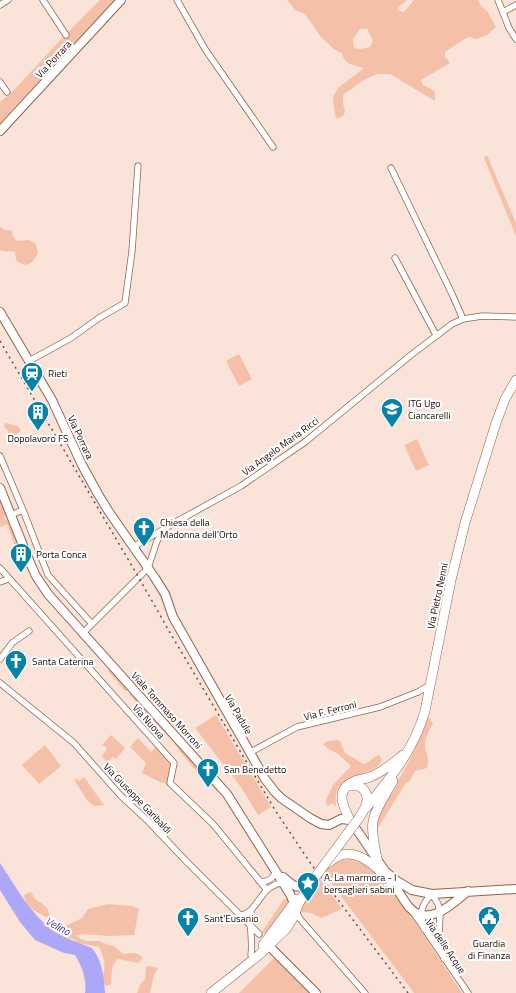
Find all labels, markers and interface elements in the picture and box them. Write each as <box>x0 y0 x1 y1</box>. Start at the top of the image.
street label: Via Porrara <box>32 37 75 82</box>
station icon: Rieti <box>19 360 45 393</box>
place label: Rieti <box>48 366 67 381</box>
school or university icon: ITG Ugo Ciancarelli <box>379 396 405 429</box>
place label: ITG Ugo Ciancarelli <box>408 396 451 423</box>
building icon: Dopolavoro FS <box>25 399 51 432</box>
street label: Via Porrara <box>64 413 97 462</box>
street label: Via Angelo Maria Ricci <box>239 413 322 480</box>
place label: Dopolavoro FS <box>8 431 68 446</box>
church icon: Chiesa della Madonna dell'Orto <box>131 515 157 548</box>
place label: Chiesa della Madonna dell'Orto <box>160 515 238 542</box>
building icon: Porta Conca <box>8 541 34 574</box>
place label: Porta Conca <box>36 547 87 562</box>
street label: Via Pietro Nenni <box>423 562 452 631</box>
church icon: Santa Caterina <box>3 648 29 681</box>
place label: Santa Caterina <box>32 654 94 669</box>
street label: Viale Tommaso Morroni <box>128 668 205 752</box>
street label: Via Padule <box>221 691 256 737</box>
street label: Via F. Ferroni <box>302 697 358 724</box>
street label: Via Nuova <box>129 701 168 742</box>
church icon: San Benedetto <box>195 756 221 789</box>
street label: Via Giuseppe Garibaldi <box>100 760 175 837</box>
place label: San Benedetto <box>224 762 286 777</box>
place icon: A. La marmora - I bersaglieri sabini <box>295 870 321 903</box>
place label: A. La marmora - I bersaglieri sabini <box>324 870 397 897</box>
public building icon: Guardia di Finanza <box>476 904 502 937</box>
church icon: Sant'Eusanio <box>175 905 201 938</box>
place label: Sant'Eusanio <box>204 911 259 926</box>
water label: Velino <box>43 913 74 939</box>
street label: Via delle Acque <box>422 916 469 977</box>
place label: Guardia di Finanza <box>468 936 510 963</box>

